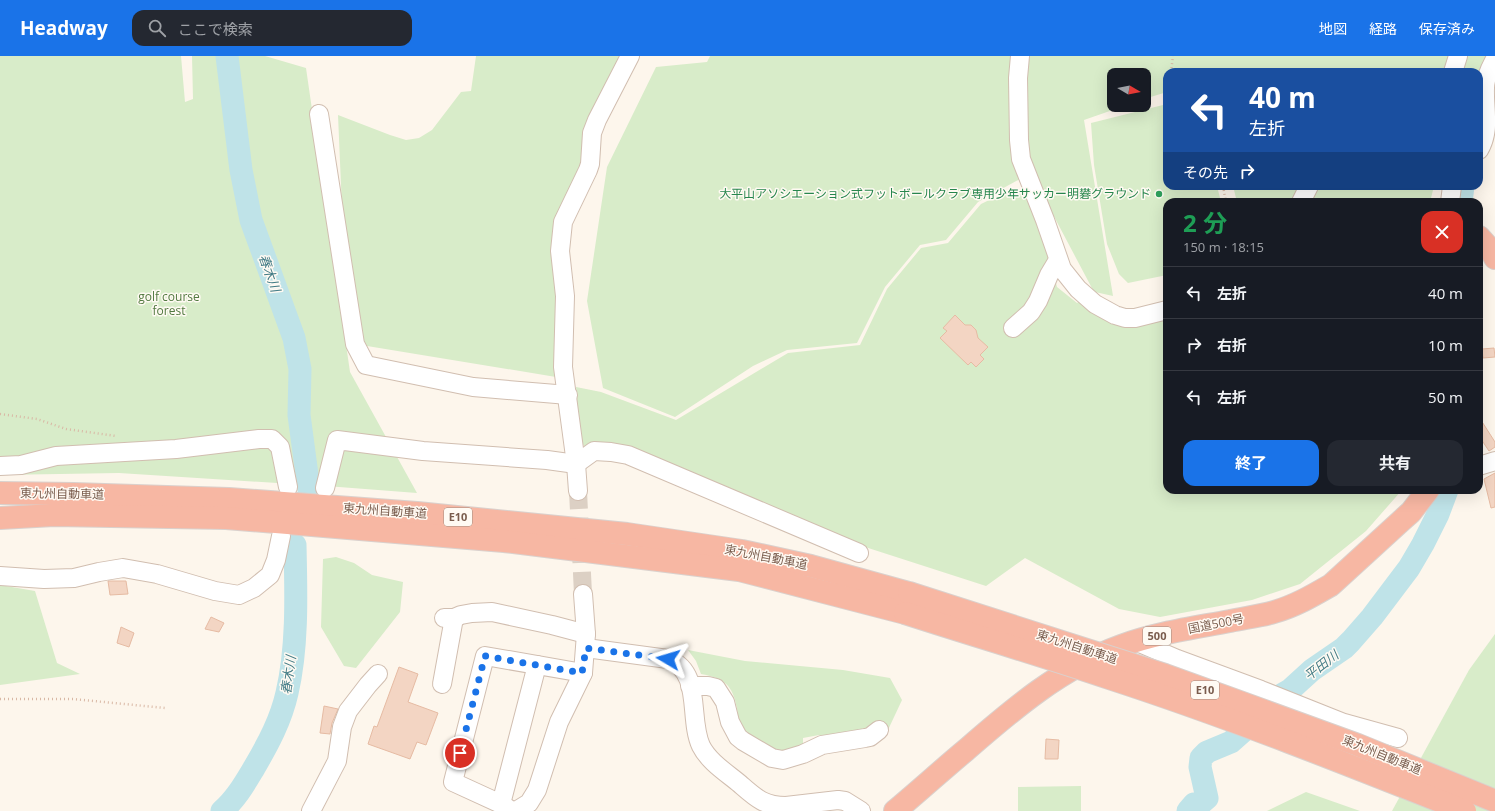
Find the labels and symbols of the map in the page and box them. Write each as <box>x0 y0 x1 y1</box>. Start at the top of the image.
north arrow <box>1107 68 1151 112</box>
place label: 大平山アソシエーション式フットボールクラブ専用少年サッカー明礬グラウンド <box>719 185 1151 202</box>
marker: 大平山アソシエーション式フットボールクラブ専用少年サッカー明礬グラウンド <box>1154 189 1164 199</box>
water label: 春木川 <box>255 252 286 296</box>
park label: golf course forest <box>138 288 200 319</box>
street label: 東九州自動車道 <box>20 484 104 503</box>
street label: 東九州自動車道 <box>343 499 428 522</box>
road number: E10 <box>444 508 472 526</box>
street label: 東九州自動車道 <box>723 540 809 573</box>
street label: 国道500号 <box>1187 610 1245 637</box>
street label: 東九州自動車道 <box>1035 625 1120 668</box>
road number: 500 <box>1143 627 1171 645</box>
position arrow <box>647 638 689 680</box>
water label: 平田川 <box>1300 645 1343 684</box>
water label: 春木川 <box>276 652 300 696</box>
road number: E10 <box>1191 681 1219 699</box>
street label: 東九州自動車道 <box>1340 731 1424 778</box>
pin <box>443 736 477 770</box>

